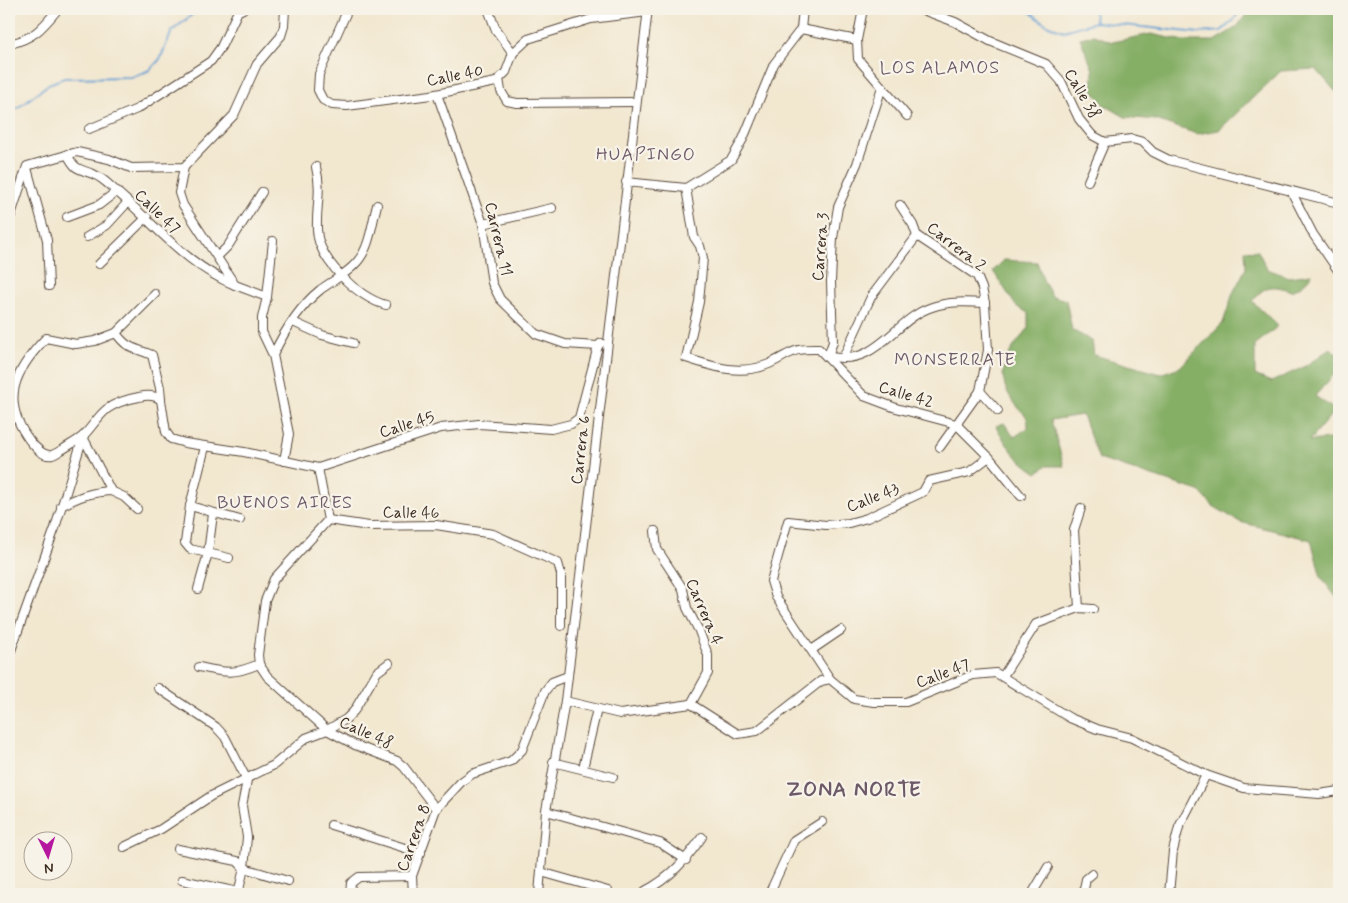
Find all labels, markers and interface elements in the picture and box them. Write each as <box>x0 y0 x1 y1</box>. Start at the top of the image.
district label: LOS ALAMOS <box>880 56 1000 80</box>
street label: Calle 40 <box>425 60 485 92</box>
street label: Calle 38 <box>1059 65 1105 123</box>
district label: HUAPINGO <box>596 143 696 167</box>
street label: Calle 47 <box>130 185 184 239</box>
street label: Carrera 11 <box>479 200 517 278</box>
street label: Carrera 3 <box>808 212 834 282</box>
street label: Carrera 2 <box>922 217 990 277</box>
district label: MONSERRATE <box>894 348 1016 372</box>
street label: Calle 42 <box>876 377 936 413</box>
street label: Calle 45 <box>377 407 437 443</box>
street label: Carrera 6 <box>566 414 596 486</box>
street label: Calle 43 <box>844 478 903 518</box>
district label: BUENOS AIRES <box>217 491 353 515</box>
street label: Calle 46 <box>382 502 440 524</box>
street label: Carrera 4 <box>681 575 727 649</box>
street label: Calle 47 <box>913 655 973 693</box>
street label: Calle 48 <box>336 712 396 754</box>
district label: ZONA NORTE <box>786 776 922 804</box>
street label: Carrera 8 <box>392 801 436 875</box>
north arrow <box>22 830 72 880</box>
text: N <box>44 859 54 877</box>

